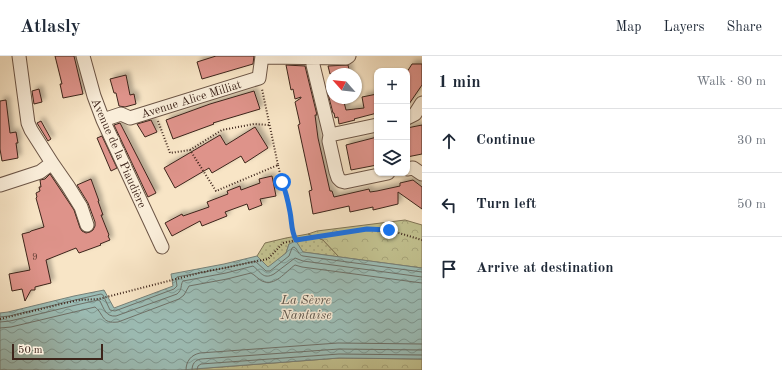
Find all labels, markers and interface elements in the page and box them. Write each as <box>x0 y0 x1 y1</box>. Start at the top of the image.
text: Atlasly <box>20 18 81 37</box>
text: Map <box>616 20 642 34</box>
text: Layers <box>664 20 705 34</box>
text: Share <box>727 20 762 34</box>
north arrow <box>326 68 362 104</box>
map controls <box>374 68 410 176</box>
button: + <box>374 68 410 104</box>
text: 1 min <box>438 74 481 91</box>
text: Walk · 80 m <box>697 75 766 88</box>
street label: Avenue Alice Milliat <box>140 79 243 121</box>
street label: Avenue de la Piaudière <box>89 97 148 210</box>
button: − <box>374 104 410 140</box>
icon: ahead <box>438 130 460 152</box>
text: Continue <box>476 133 535 148</box>
text: 30 m <box>737 134 766 147</box>
button: layers <box>374 140 410 176</box>
route start <box>273 173 291 191</box>
icon: left <box>438 194 460 216</box>
text: Turn left <box>476 197 536 212</box>
text: 50 m <box>737 198 766 211</box>
route end <box>380 221 398 239</box>
house number: 9 <box>32 252 38 262</box>
icon: arrive <box>438 258 460 280</box>
text: Arrive at destination <box>476 261 614 276</box>
water label: La Sèvre Nantaise <box>280 294 331 322</box>
scale bar <box>12 342 103 361</box>
text: 50 m <box>18 345 43 356</box>

